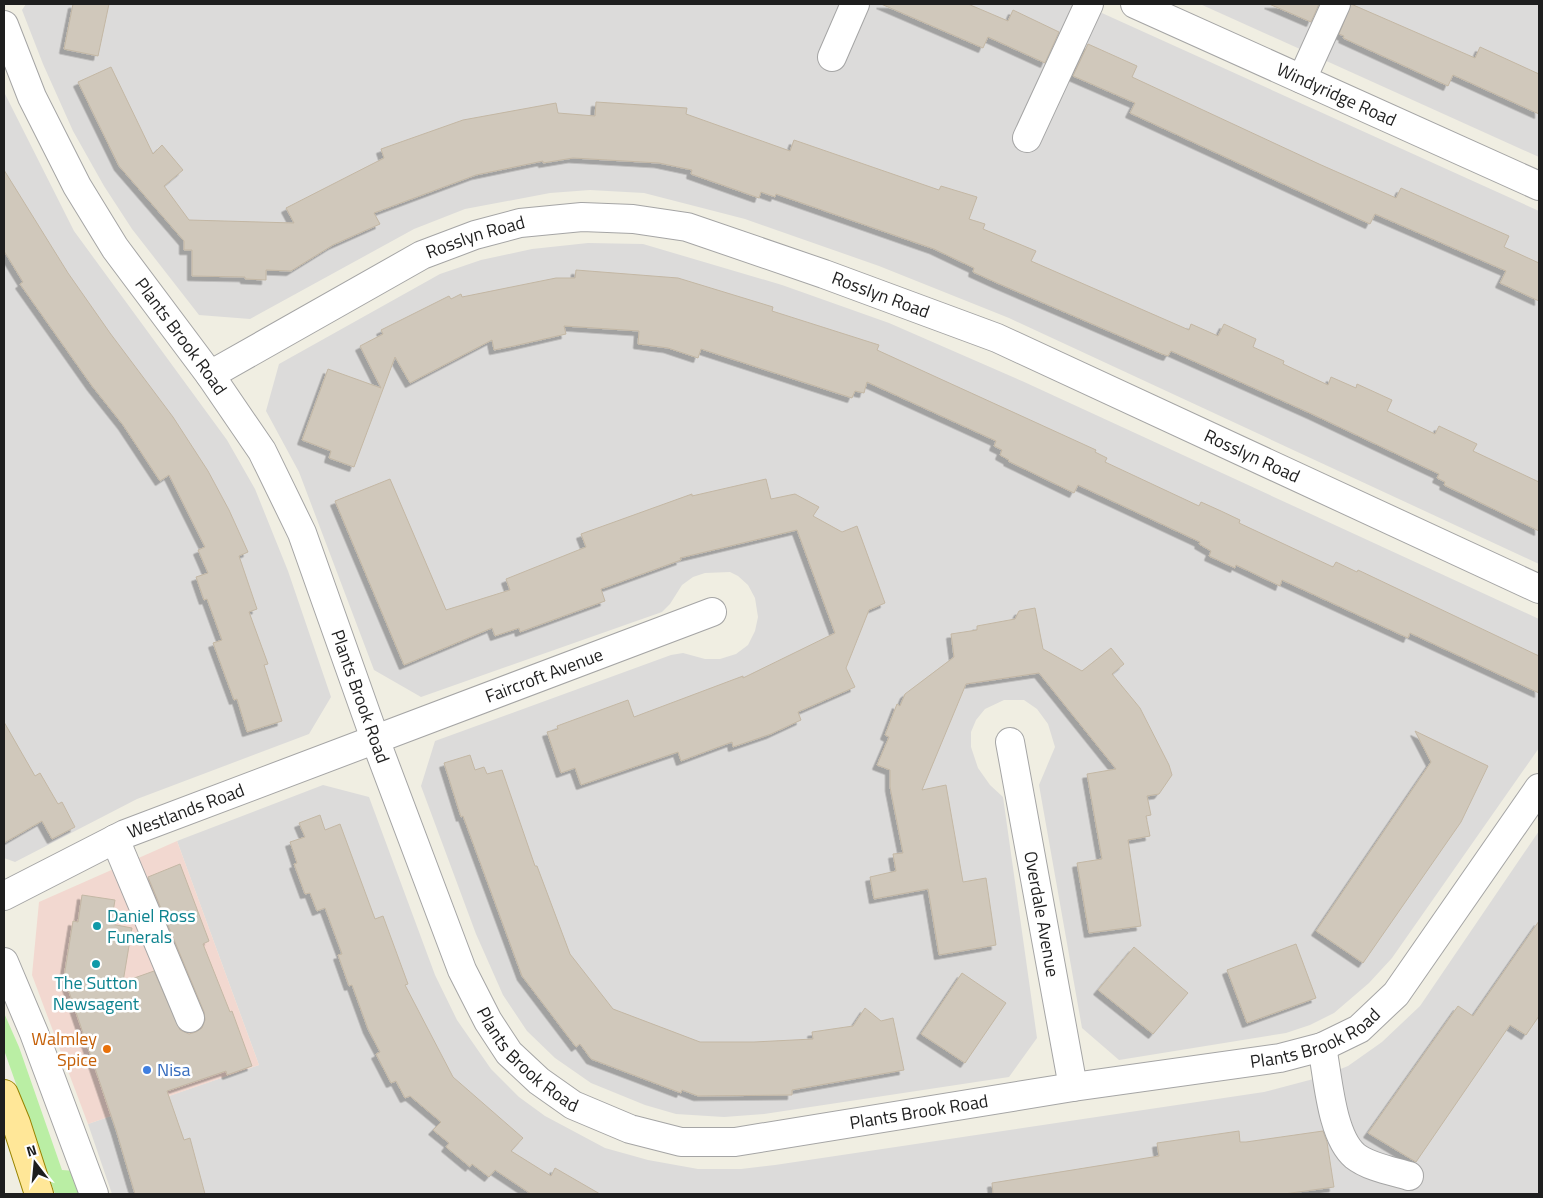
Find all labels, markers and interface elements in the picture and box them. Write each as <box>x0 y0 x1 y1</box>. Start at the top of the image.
street label: Windyridge Road <box>1272 56 1401 133</box>
street label: Rosslyn Road <box>422 208 528 265</box>
street label: Rosslyn Road <box>828 264 934 325</box>
street label: Plants Brook Road <box>129 272 234 400</box>
street label: Rosslyn Road <box>1200 422 1304 489</box>
street label: Plants Brook Road <box>324 626 397 767</box>
street label: Faircroft Avenue <box>481 640 607 710</box>
street label: Westlands Road <box>123 776 248 845</box>
street label: Overdale Avenue <box>1017 849 1067 979</box>
place label: Daniel Ross Funerals <box>107 902 196 950</box>
marker: Daniel Ross Funerals <box>91 920 103 932</box>
marker: The Sutton Newsagent <box>90 958 102 970</box>
place label: The Sutton Newsagent <box>53 969 140 1017</box>
street label: Plants Brook Road <box>1248 1001 1386 1075</box>
street label: Plants Brook Road <box>470 1002 583 1119</box>
place label: Walmley Spice <box>31 1025 97 1073</box>
marker: Walmley Spice <box>101 1043 113 1055</box>
place label: Nisa <box>157 1056 191 1083</box>
marker: Nisa <box>141 1064 153 1076</box>
street label: Plants Brook Road <box>848 1087 990 1136</box>
north arrow <box>10 1138 60 1188</box>
text: N <box>24 1139 39 1161</box>

